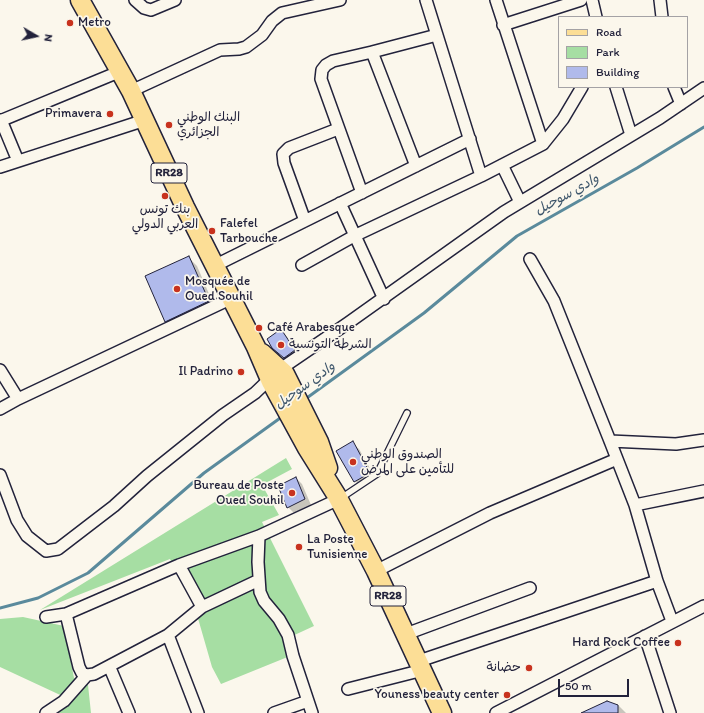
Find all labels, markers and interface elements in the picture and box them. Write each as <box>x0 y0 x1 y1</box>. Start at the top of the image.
place label: Metro <box>78 15 111 31</box>
north arrow <box>16 16 56 56</box>
legend <box>558 16 688 88</box>
marker: Metro <box>65 18 75 28</box>
text: Road <box>596 25 622 39</box>
text: N <box>41 33 55 43</box>
text: Park <box>596 45 620 59</box>
text: Building <box>596 65 639 79</box>
place label: Primavera <box>45 106 102 122</box>
marker: Primavera <box>105 109 115 119</box>
place label: البنك الوطني الجزائري <box>177 110 240 141</box>
marker: البنك الوطني الجزائري <box>164 120 174 130</box>
road number: RR28 <box>151 163 187 183</box>
water label: وادي سوحيل <box>532 171 602 219</box>
marker: بنك تونس العربي الدولي <box>160 191 170 201</box>
place label: بنك تونس العربي الدولي <box>132 202 198 233</box>
place label: Falefel Tarbouche <box>220 216 278 247</box>
marker: Falefel Tarbouche <box>207 226 217 236</box>
place label: Mosquée de Oued Souhil <box>185 274 253 305</box>
marker: Mosquée de Oued Souhil <box>172 284 182 294</box>
place label: Café Arabesque <box>267 320 355 336</box>
marker: Café Arabesque <box>254 323 264 333</box>
place label: الشرطة التونسية <box>289 337 372 353</box>
marker: الشرطة التونسية <box>276 340 286 350</box>
water label: وادي سوحيل <box>271 358 339 414</box>
place label: Il Padrino <box>178 364 233 380</box>
marker: Il Padrino <box>236 367 246 377</box>
place label: الصندوق الوطني للتأمين على المرض <box>361 447 454 478</box>
marker: الصندوق الوطني للتأمين على المرض <box>348 457 358 467</box>
place label: Bureau de Poste Oued Souhil <box>193 478 284 509</box>
marker: Bureau de Poste Oued Souhil <box>287 488 297 498</box>
place label: La Poste Tunisienne <box>307 532 367 563</box>
marker: La Poste Tunisienne <box>294 542 304 552</box>
road number: RR28 <box>370 586 406 606</box>
place label: Hard Rock Coffee <box>572 635 670 651</box>
marker: Hard Rock Coffee <box>673 638 683 648</box>
place label: حضانة <box>486 660 521 676</box>
marker: حضانة <box>524 663 534 673</box>
scale bar <box>560 671 631 697</box>
text: 50 m <box>565 679 591 693</box>
place label: Youness beauty center <box>375 687 499 703</box>
marker: Youness beauty center <box>502 690 512 700</box>

